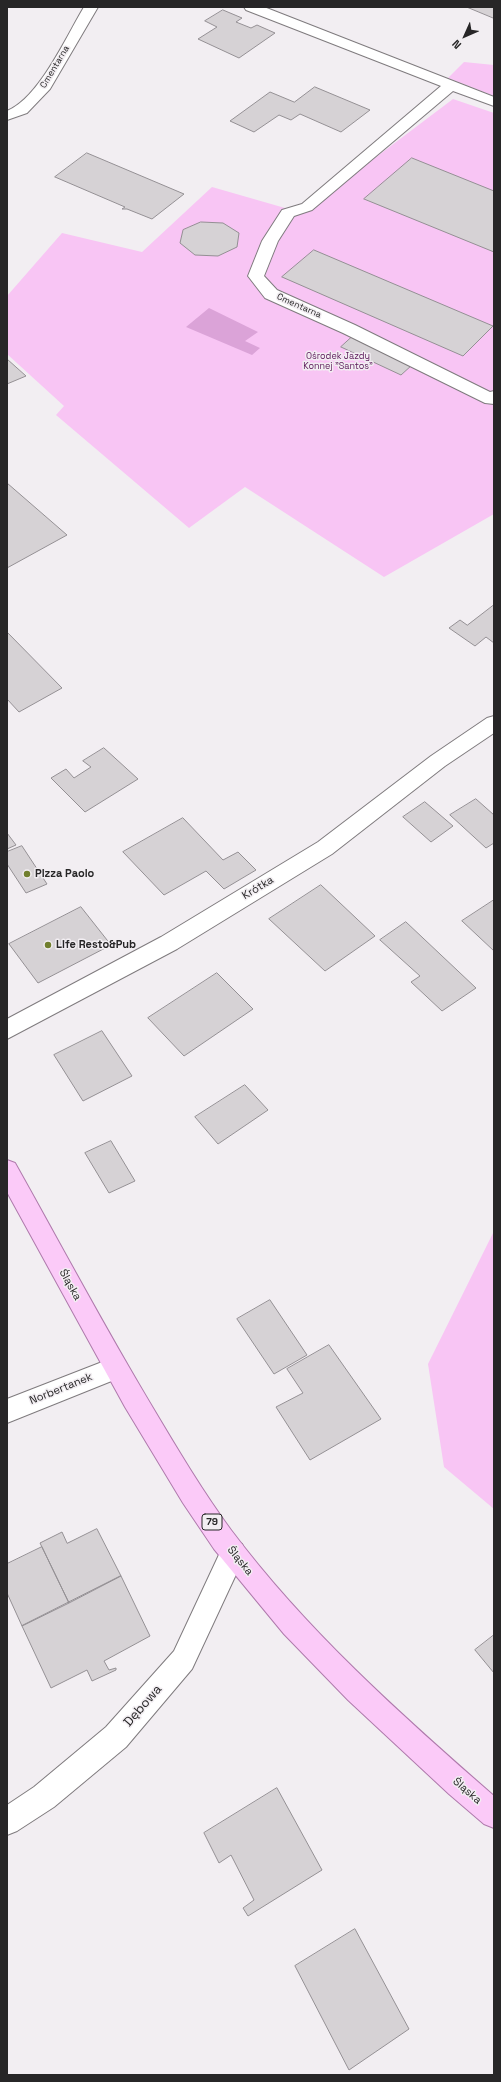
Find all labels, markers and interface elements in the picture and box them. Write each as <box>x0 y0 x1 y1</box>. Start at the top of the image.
north arrow <box>445 16 485 56</box>
text: N <box>449 37 464 52</box>
street label: Cmentarna <box>38 44 72 90</box>
street label: Cmentarna <box>275 291 323 321</box>
park label: Ośrodek Jazdy Konnej "Santos" <box>303 352 373 373</box>
place label: Pizza Paolo <box>35 867 94 881</box>
marker: Pizza Paolo <box>22 869 32 879</box>
street label: Krótka <box>240 873 276 903</box>
place label: Life Resto&Pub <box>56 938 136 952</box>
marker: Life Resto&Pub <box>43 940 53 950</box>
street label: Śląska <box>56 1267 84 1303</box>
street label: Norbertanek <box>28 1370 94 1408</box>
road number: 79 <box>202 1514 222 1530</box>
street label: Śląska <box>224 1544 256 1578</box>
street label: Dębowa <box>121 1682 165 1730</box>
street label: Śląska <box>450 1775 484 1807</box>

